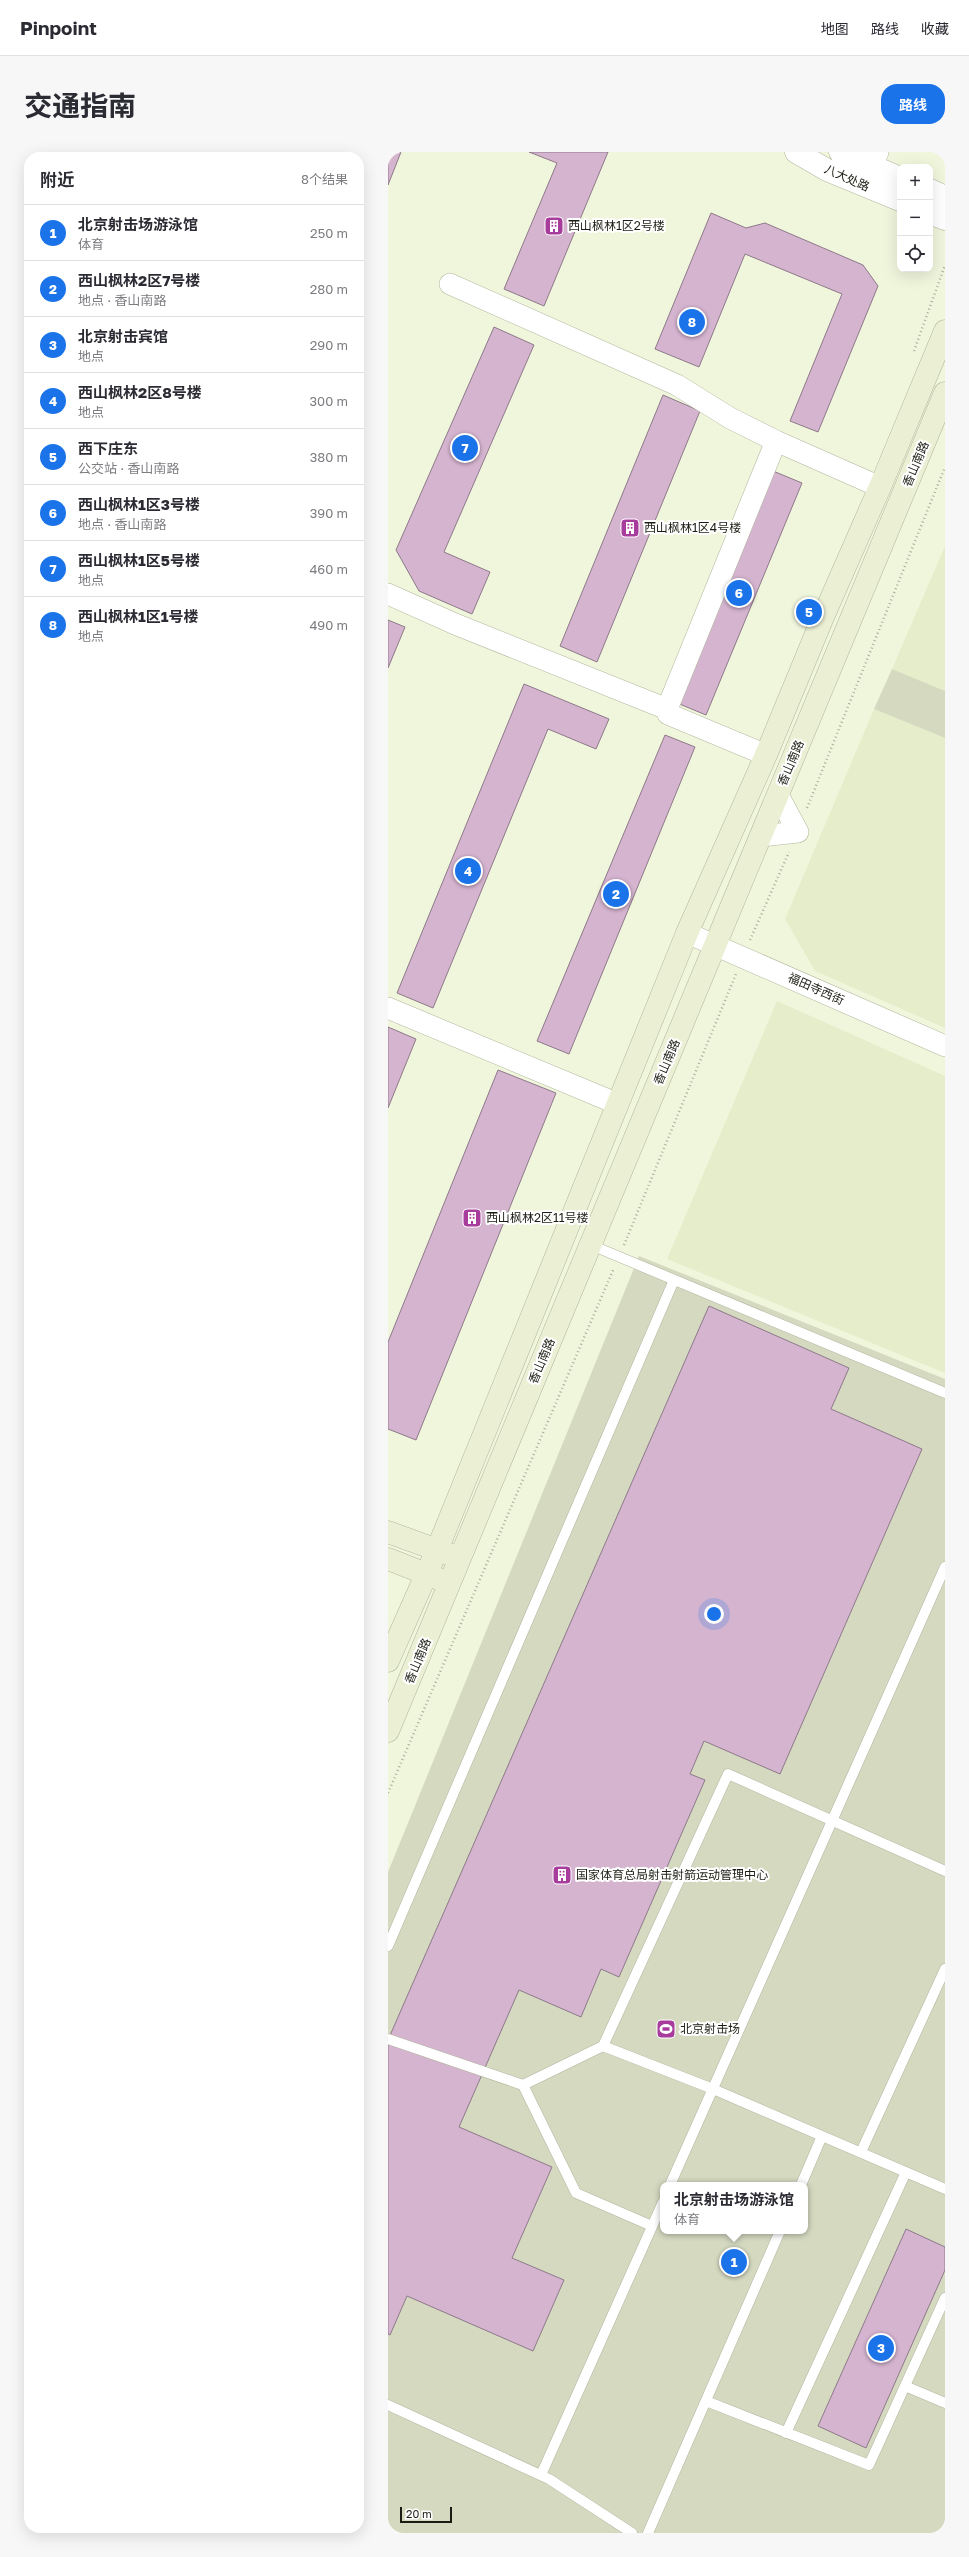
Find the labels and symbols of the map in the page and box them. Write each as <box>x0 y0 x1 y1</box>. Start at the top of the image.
street label: 八大处路 <box>822 161 872 194</box>
building icon: 西山枫林1区2号楼 <box>543 215 565 237</box>
place label: 西山枫林1区2号楼 <box>568 218 665 233</box>
pin: 8 <box>679 307 705 337</box>
pin: 7 <box>452 433 478 463</box>
street label: 香山南路 <box>899 439 932 489</box>
building icon: 西山枫林1区4号楼 <box>619 517 641 539</box>
place label: 西山枫林1区4号楼 <box>644 520 741 535</box>
pin: 6 <box>726 578 752 608</box>
pin: 5 <box>796 597 822 627</box>
street label: 香山南路 <box>774 738 807 788</box>
pin: 4 <box>455 856 481 886</box>
pin: 2 <box>603 879 629 909</box>
street label: 福田寺西街 <box>786 969 847 1008</box>
street label: 香山南路 <box>650 1037 683 1087</box>
building icon: 西山枫林2区11号楼 <box>461 1207 483 1229</box>
place label: 西山枫林2区11号楼 <box>486 1210 589 1225</box>
street label: 香山南路 <box>525 1336 558 1386</box>
your location <box>704 1604 724 1624</box>
street label: 香山南路 <box>401 1636 434 1686</box>
building icon: 国家体育总局射击射箭运动管理中心 <box>551 1864 573 1886</box>
place label: 国家体育总局射击射箭运动管理中心 <box>576 1867 768 1882</box>
sports icon: 北京射击场 <box>655 2018 677 2040</box>
place label: 北京射击场 <box>680 2021 740 2036</box>
pin: 1 <box>721 2247 747 2277</box>
pin: 3 <box>868 2333 894 2363</box>
scale bar <box>400 2505 452 2524</box>

